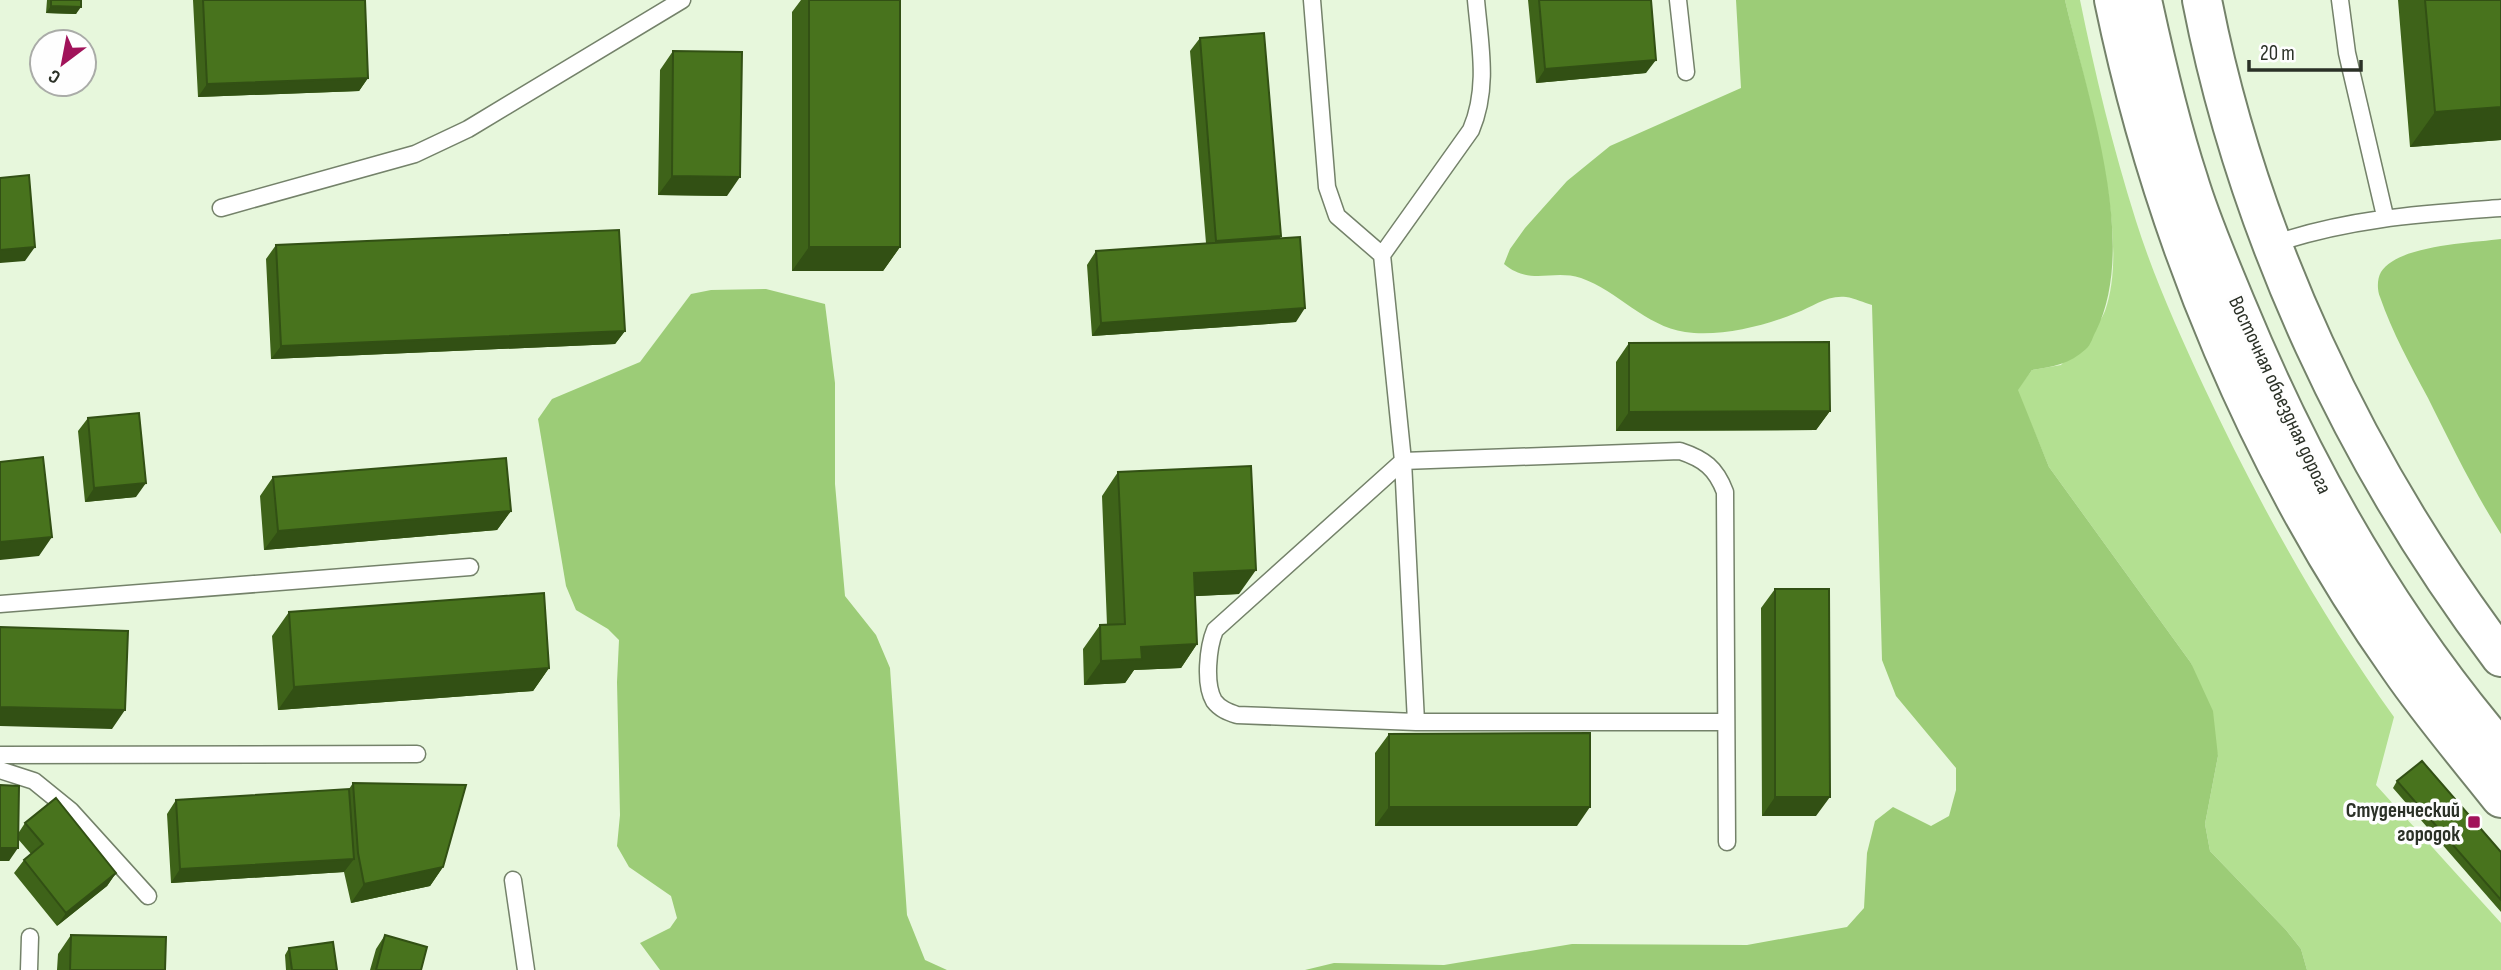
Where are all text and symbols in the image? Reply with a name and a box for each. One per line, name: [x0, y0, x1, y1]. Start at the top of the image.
north arrow: [28, 28, 98, 98]
scale bar: [2249, 28, 2361, 72]
text: 20 m: [2260, 41, 2295, 66]
text: С: [44, 64, 65, 88]
street label: Восточная объездная дорога: [2223, 292, 2337, 498]
place label: Студенческий городок: [2346, 798, 2460, 847]
marker: Студенческий городок: [2466, 814, 2482, 830]

